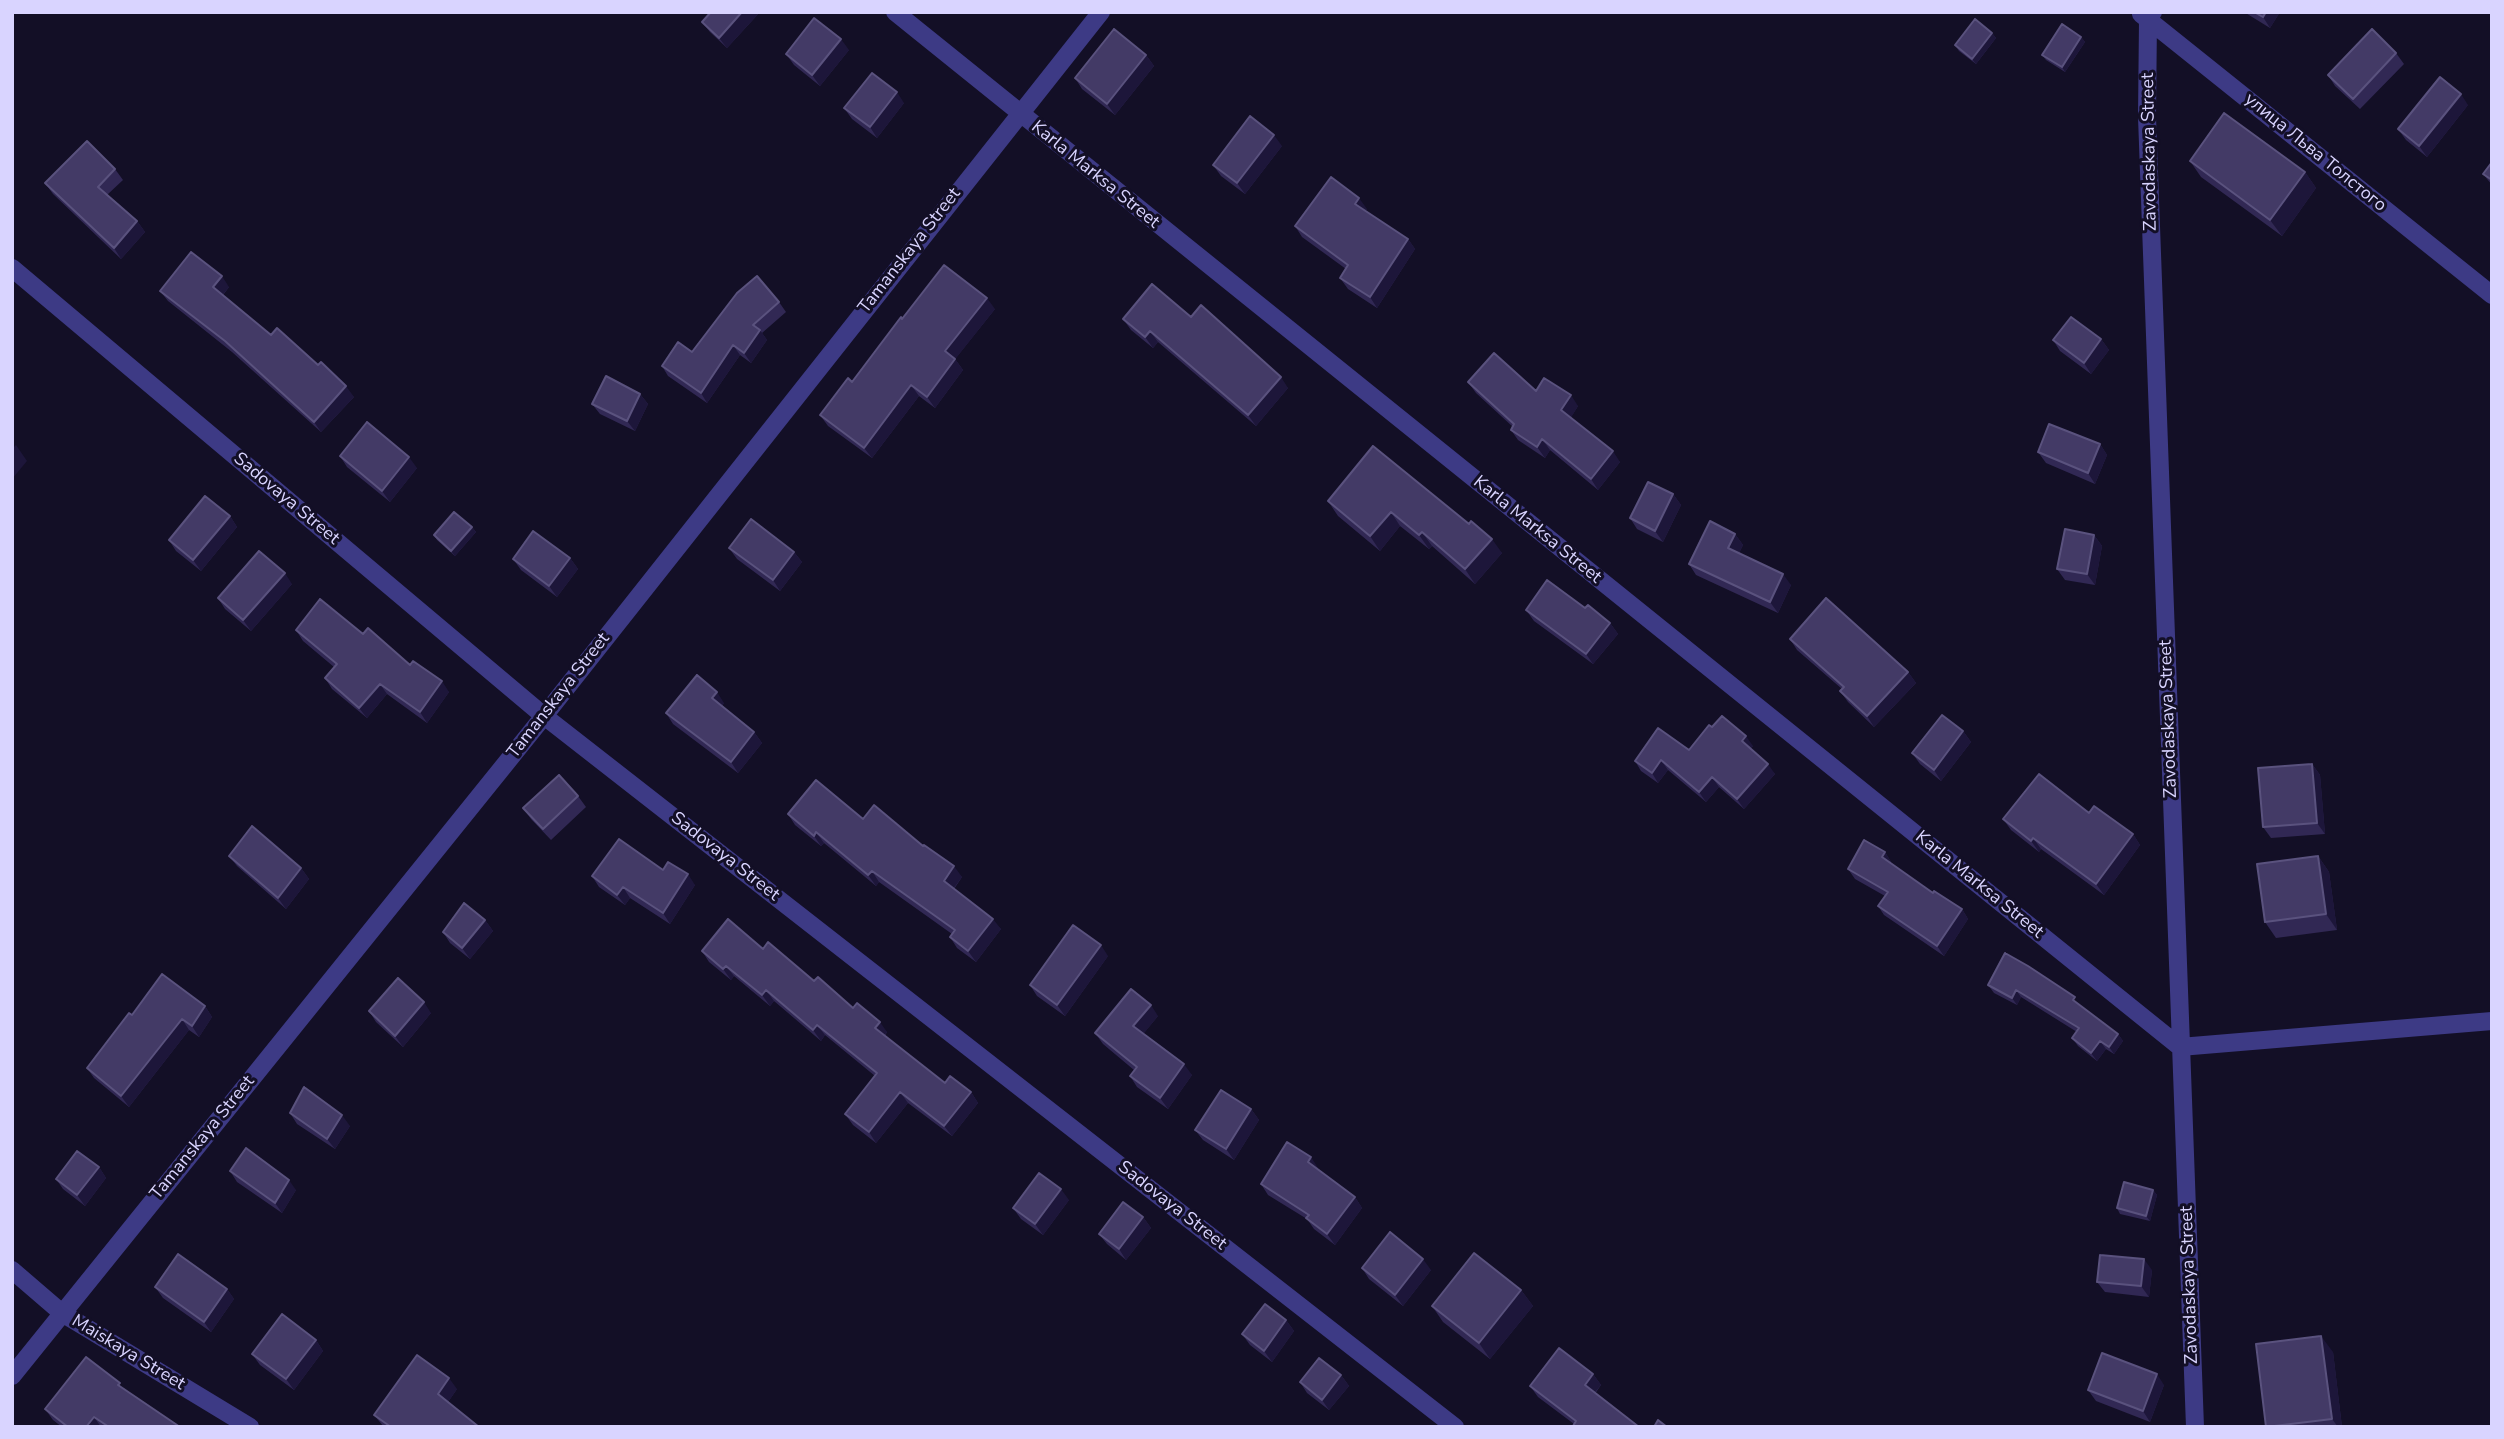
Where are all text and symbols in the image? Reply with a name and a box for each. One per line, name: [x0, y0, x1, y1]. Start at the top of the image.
street label: Zavodaskaya Street: [2138, 73, 2162, 231]
street label: улица Льва Толстого: [2240, 89, 2390, 217]
street label: Karla Marksa Street: [1026, 117, 1164, 233]
street label: Tamanskaya Street: [854, 184, 966, 318]
street label: Sadovaya Street: [229, 448, 343, 550]
street label: Karla Marksa Street: [1468, 472, 1606, 588]
street label: Tamanskaya Street: [503, 629, 615, 763]
street label: Zavodaskaya Street: [2155, 639, 2183, 799]
street label: Sadovaya Street: [666, 808, 784, 906]
street label: Karla Marksa Street: [1910, 827, 2048, 943]
street label: Tamanskaya Street: [146, 1072, 260, 1204]
street label: Sadovaya Street: [1113, 1157, 1231, 1255]
street label: Zavodaskaya Street: [2176, 1205, 2204, 1365]
street label: Maiskaya Street: [67, 1311, 189, 1395]

